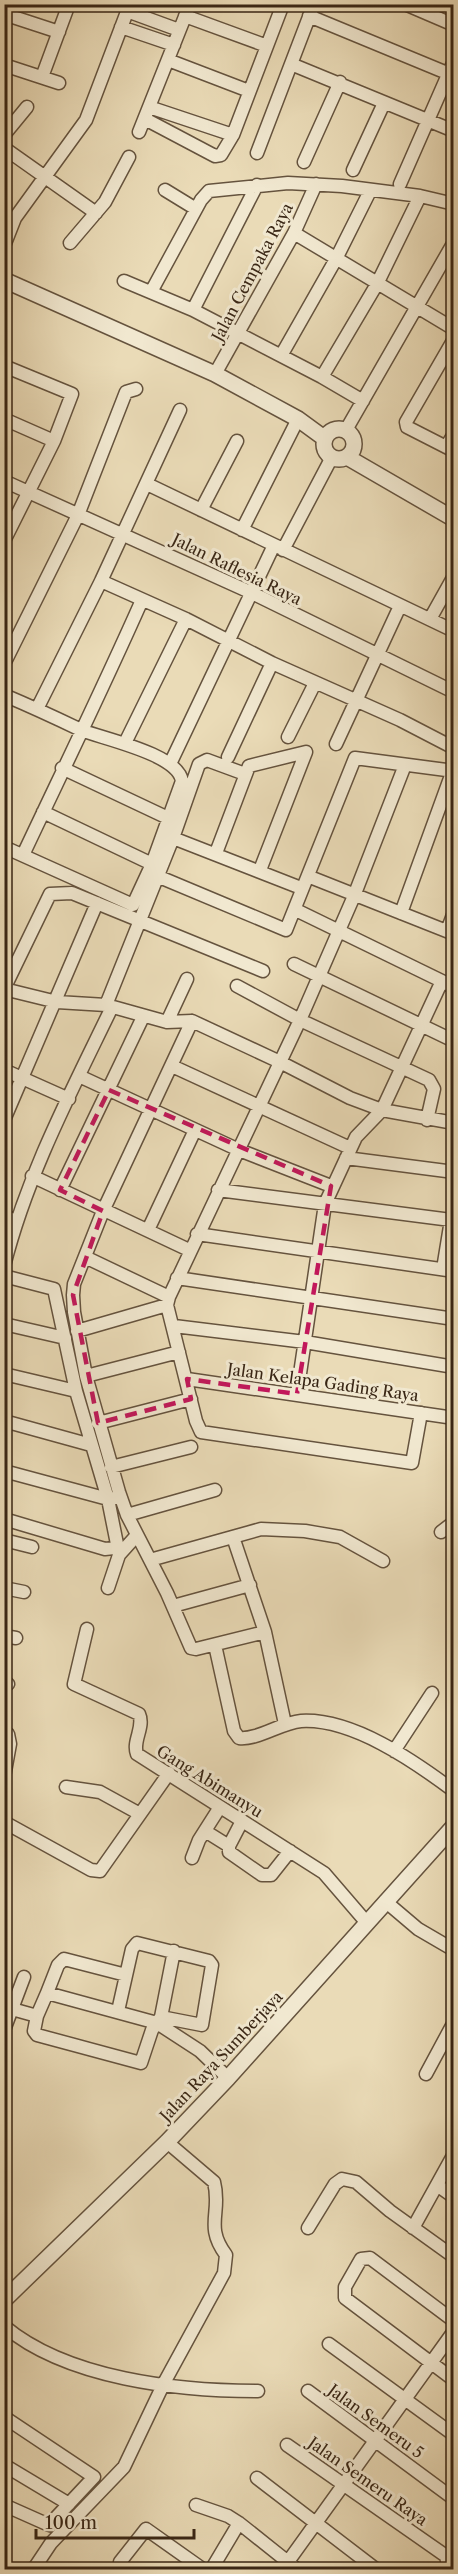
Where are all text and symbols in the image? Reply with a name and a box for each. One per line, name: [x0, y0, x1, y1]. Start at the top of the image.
street label: Jalan Cempaka Raya: [206, 199, 297, 347]
street label: Jalan Raflesia Raya: [166, 528, 305, 609]
street label: Jalan Kelapa Gading Raya: [223, 1358, 421, 1405]
street label: Gang Abimanyu: [153, 1740, 267, 1822]
street label: Jalan Raya Sumberjaya: [153, 1986, 287, 2128]
street label: Jalan Semeru 5: [322, 2378, 428, 2462]
street label: Jalan Semeru Raya: [302, 2431, 432, 2530]
scale bar: [36, 2502, 194, 2540]
text: 100 m: [45, 2512, 97, 2534]

